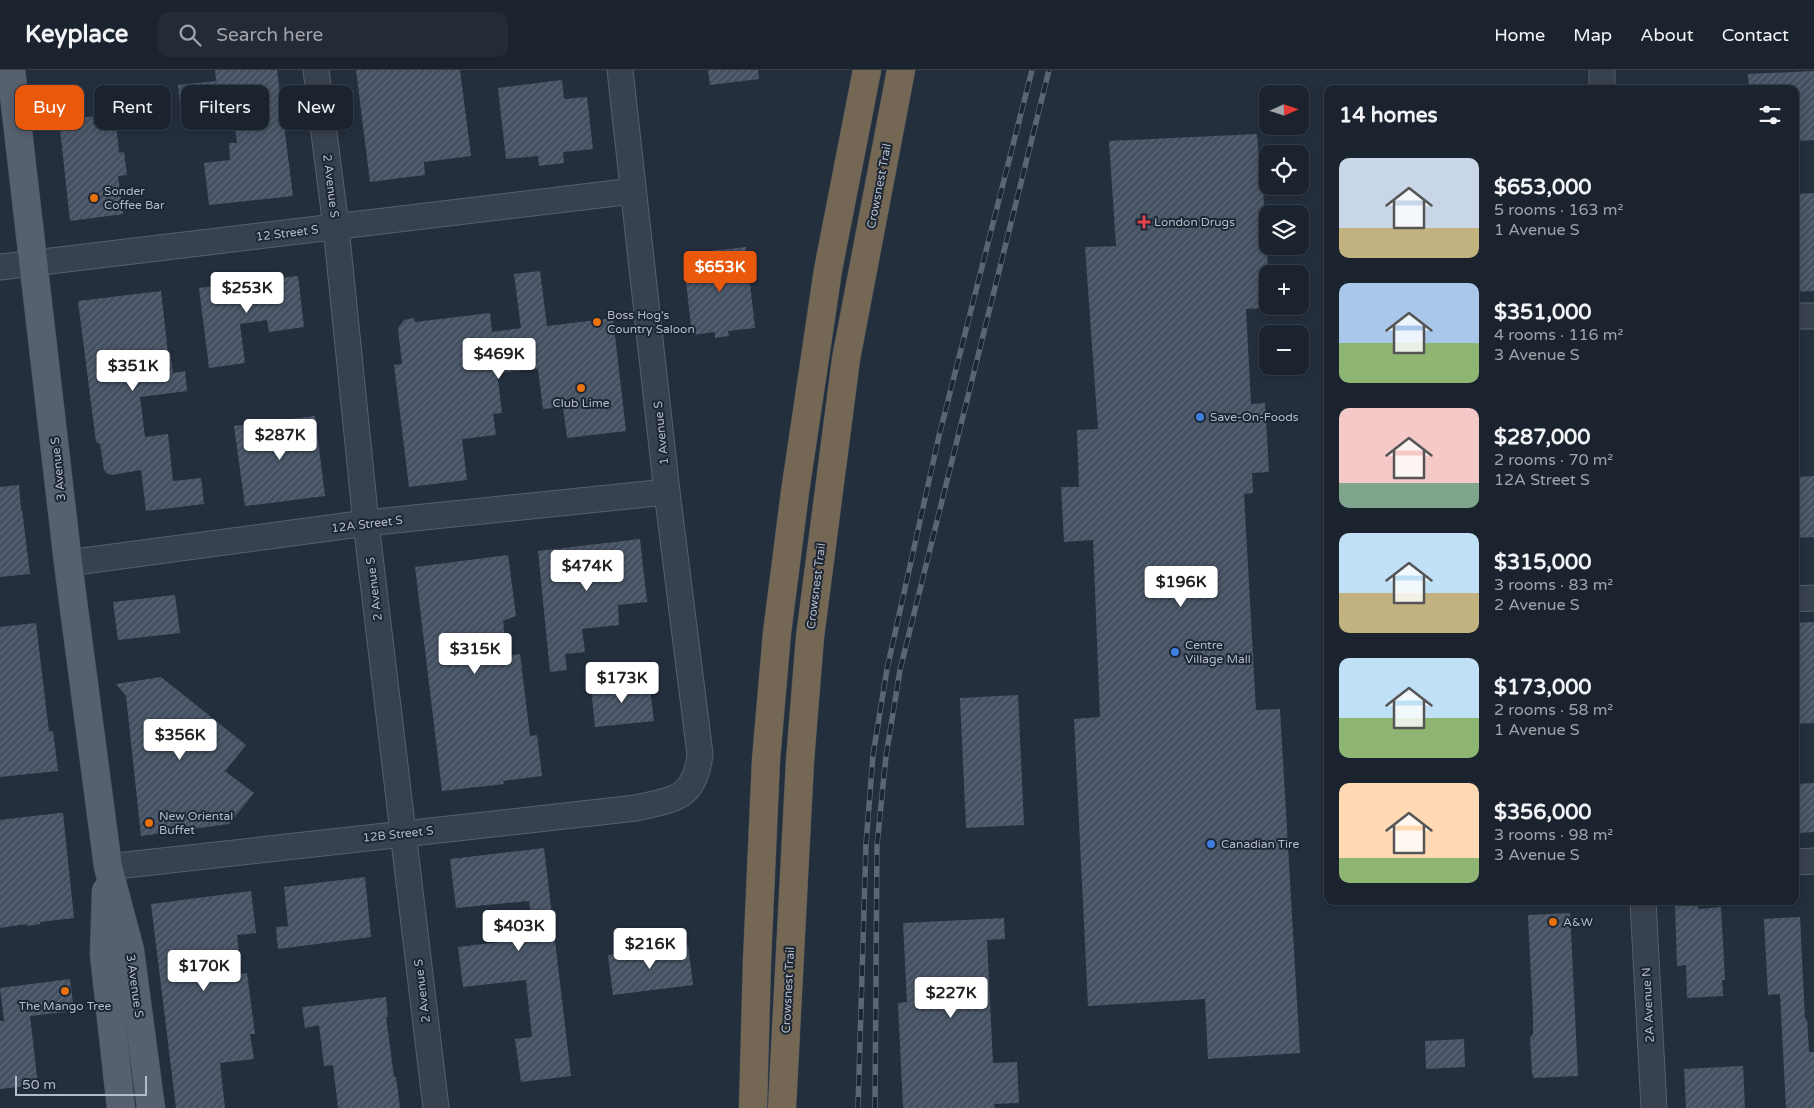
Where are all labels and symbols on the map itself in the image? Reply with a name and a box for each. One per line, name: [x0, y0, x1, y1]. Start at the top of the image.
north arrow: [1259, 85, 1309, 135]
street label: Crowsnest Trail: [864, 142, 894, 230]
street label: 2 Avenue S: [320, 153, 342, 219]
place label: Sonder Coffee Bar: [104, 184, 165, 212]
marker: Sonder Coffee Bar: [88, 192, 100, 204]
place label: London Drugs: [1154, 215, 1235, 229]
marker: London Drugs: [1138, 216, 1150, 228]
street label: 12 Street S: [255, 222, 319, 244]
pin: $653K: [685, 250, 755, 293]
pin: $253K: [212, 272, 282, 314]
place label: Boss Hog's Country Saloon: [607, 308, 695, 336]
marker: Boss Hog's Country Saloon: [591, 316, 603, 328]
pin: $469K: [464, 338, 534, 380]
pin: $351K: [98, 350, 168, 392]
marker: Club Lime: [575, 382, 587, 394]
place label: Club Lime: [552, 396, 610, 410]
street label: 1 Avenue S: [651, 400, 671, 466]
place label: Save-On-Foods: [1210, 410, 1299, 424]
marker: Save-On-Foods: [1194, 411, 1206, 423]
pin: $287K: [245, 418, 315, 461]
street label: 3 Avenue S: [48, 436, 68, 502]
street label: 12A Street S: [330, 513, 404, 535]
street label: Crowsnest Trail: [804, 542, 828, 630]
pin: $474K: [552, 550, 622, 592]
street label: 2 Avenue S: [363, 556, 385, 622]
pin: $196K: [1146, 566, 1216, 608]
pin: $315K: [440, 632, 510, 675]
place label: Centre Village Mall: [1185, 638, 1251, 666]
marker: Centre Village Mall: [1169, 646, 1181, 658]
pin: $173K: [587, 662, 657, 704]
pin: $356K: [145, 718, 215, 761]
place label: New Oriental Buffet: [159, 809, 233, 837]
marker: New Oriental Buffet: [143, 817, 155, 829]
street label: 12B Street S: [362, 823, 434, 845]
place label: Canadian Tire: [1221, 837, 1299, 851]
marker: Canadian Tire: [1205, 838, 1217, 850]
pin: $403K: [484, 910, 554, 952]
place label: A&W: [1563, 915, 1593, 929]
marker: A&W: [1547, 916, 1559, 928]
pin: $216K: [615, 928, 685, 970]
street label: Crowsnest Trail: [779, 946, 797, 1034]
pin: $170K: [169, 950, 239, 992]
street label: 3 Avenue S: [124, 953, 146, 1019]
street label: 2 Avenue S: [411, 958, 433, 1024]
street label: 2A Avenue N: [1639, 967, 1657, 1043]
pin: $227K: [916, 976, 986, 1019]
marker: The Mango Tree: [59, 985, 71, 997]
place label: The Mango Tree: [19, 999, 112, 1013]
scale bar: [15, 1073, 148, 1096]

